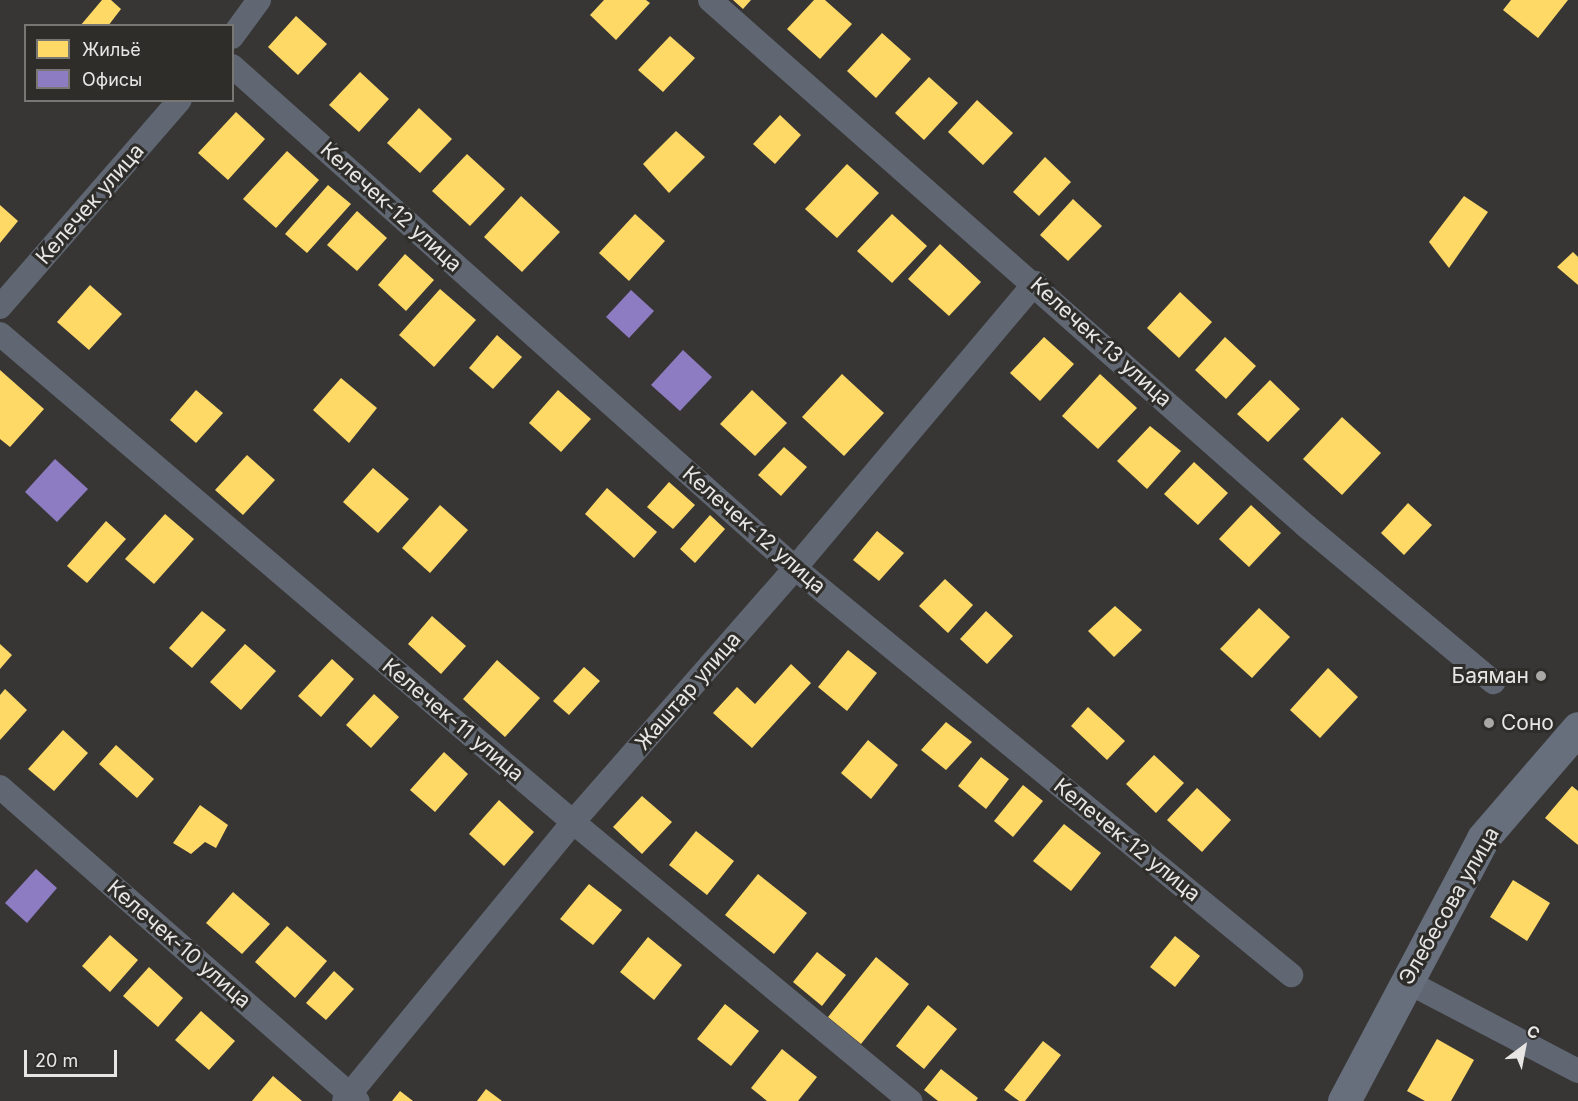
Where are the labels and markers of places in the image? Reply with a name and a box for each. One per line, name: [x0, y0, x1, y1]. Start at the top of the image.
place label: Баяман: [1452, 663, 1529, 689]
marker: Баяман: [1534, 669, 1548, 683]
place label: Соно: [1501, 710, 1554, 736]
marker: Соно: [1482, 716, 1496, 730]

